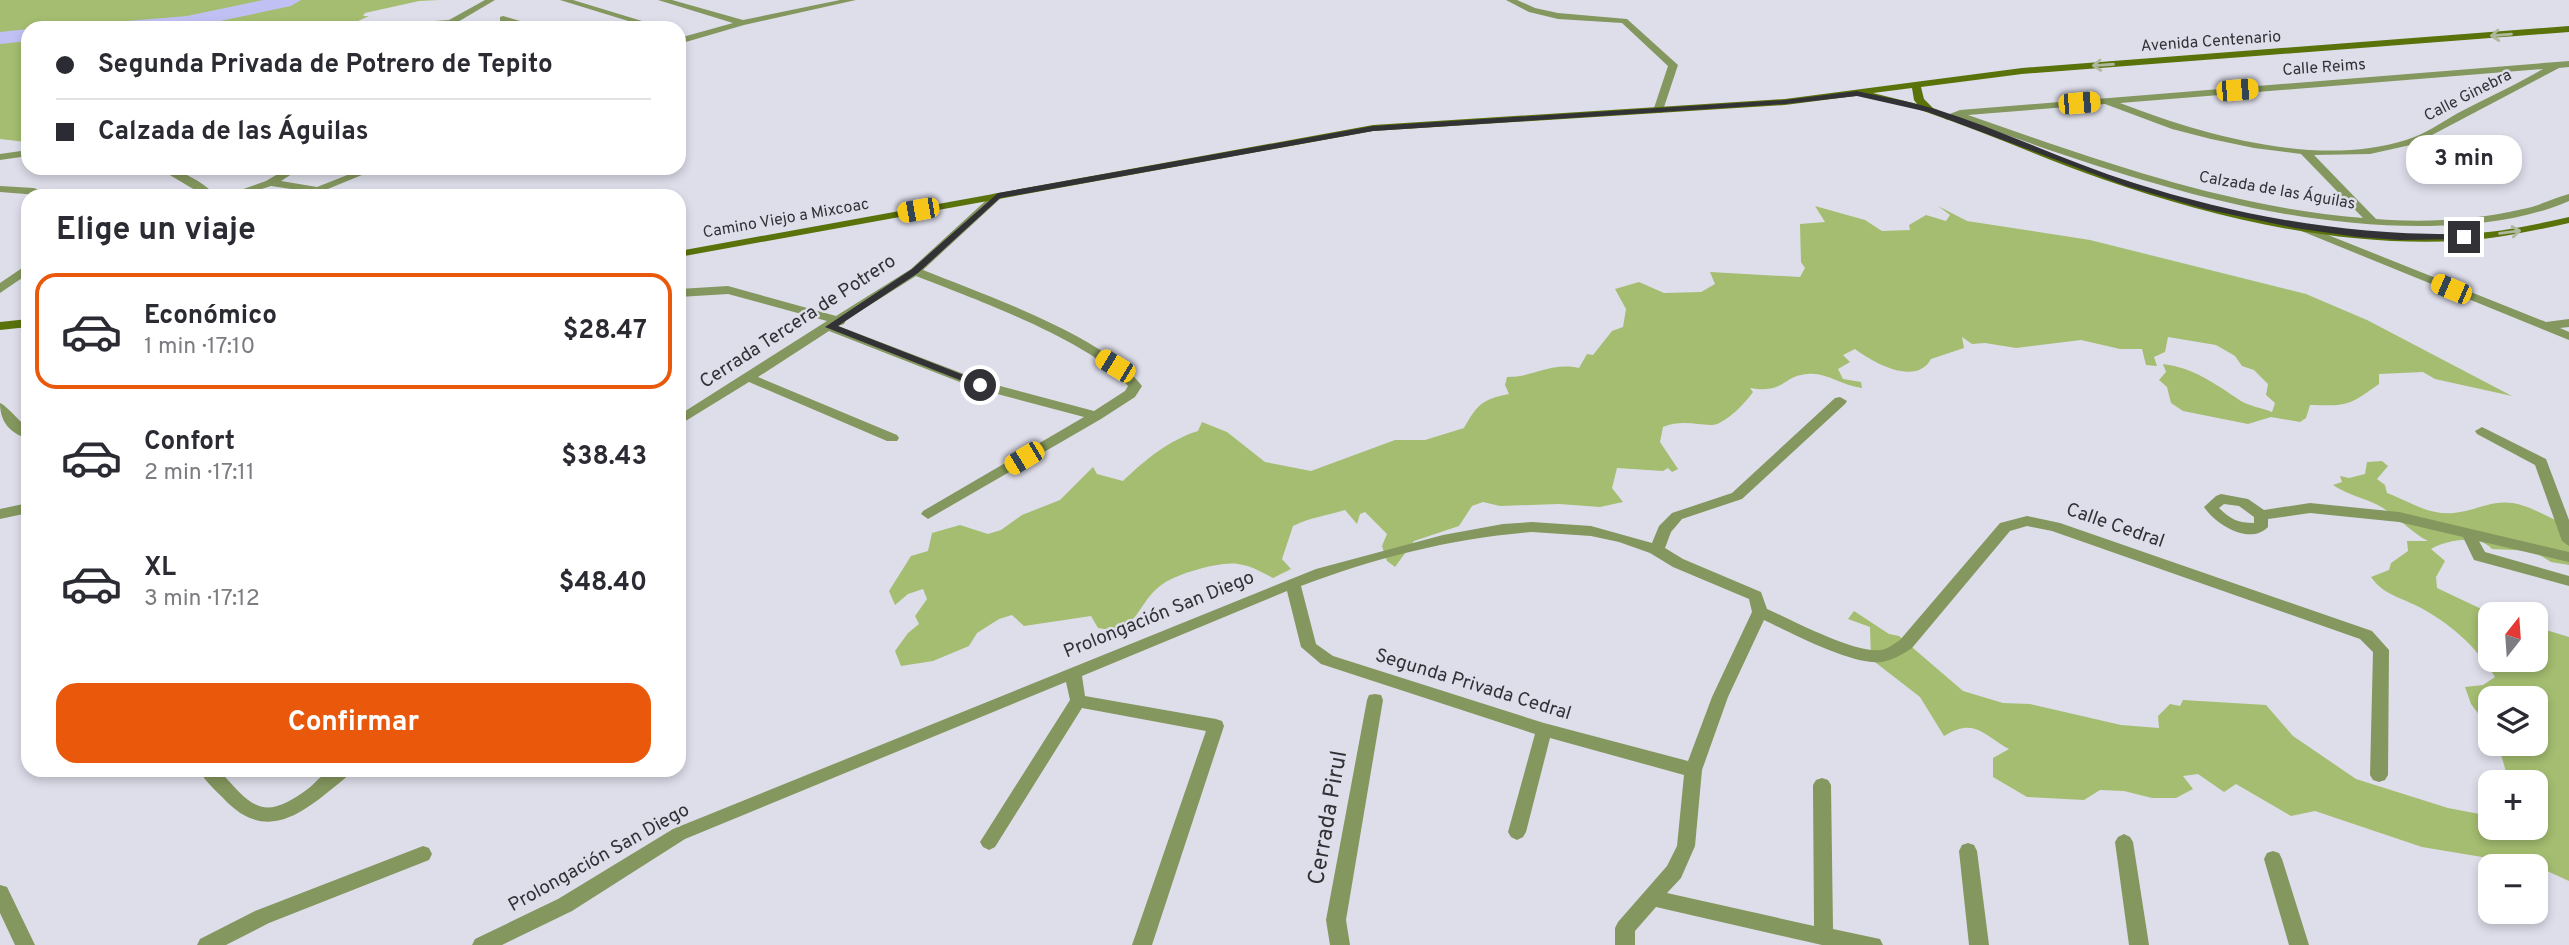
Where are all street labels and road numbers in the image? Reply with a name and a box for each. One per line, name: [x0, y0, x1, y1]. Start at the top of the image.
street label: Avenida Centenario: [2140, 27, 2282, 57]
street label: Calle Reims: [2282, 55, 2366, 81]
street label: Calle Ginebra: [2421, 65, 2515, 127]
street label: Calzada de las Águilas: [2197, 165, 2357, 215]
street label: Camino Viejo a Mixcoac: [701, 195, 871, 243]
street label: Cerrada Tercera de Potrero: [695, 250, 901, 394]
street label: Calle Cedral: [2063, 498, 2167, 554]
street label: Prolongación San Diego: [1060, 566, 1258, 664]
street label: Segunda Privada Cedral: [1372, 644, 1574, 726]
street label: Cerrada Pirul: [1303, 749, 1355, 887]
street label: Prolongación San Diego: [504, 798, 694, 918]

